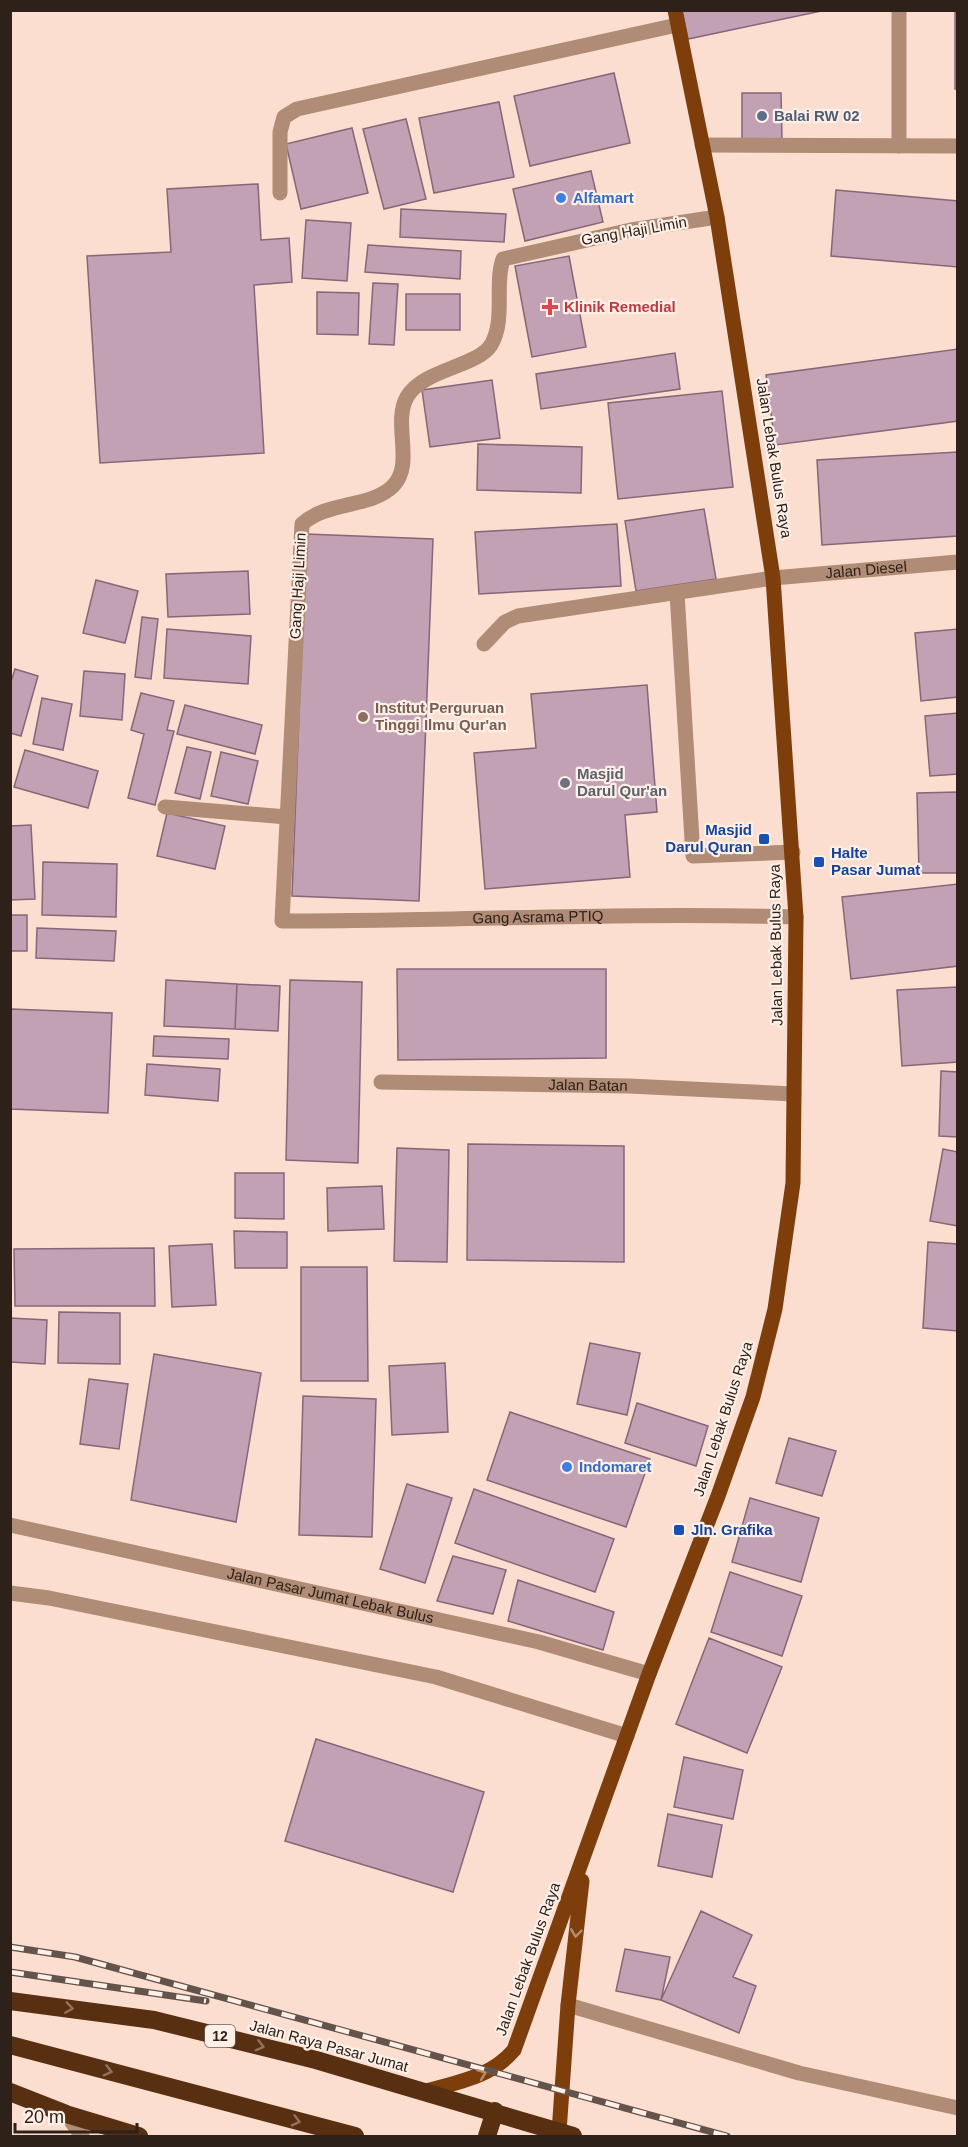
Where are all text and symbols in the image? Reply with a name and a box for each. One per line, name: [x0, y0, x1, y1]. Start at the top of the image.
place label: Balai RW 02: [774, 107, 860, 124]
marker: Balai RW 02: [755, 109, 769, 123]
place label: Alfamart: [573, 189, 634, 206]
marker: Alfamart: [554, 191, 568, 205]
street label: Gang Haji Limin: [580, 213, 688, 248]
marker: Klinik Remedial: [541, 298, 559, 316]
place label: Klinik Remedial: [564, 298, 676, 315]
street label: Jalan Lebak Bulus Raya: [753, 377, 796, 540]
street label: Gang Haji Limin: [286, 532, 309, 640]
street label: Jalan Diesel: [825, 557, 908, 581]
place label: Institut Perguruan Tinggi Ilmu Qur'an: [375, 699, 507, 733]
marker: Institut Perguruan Tinggi Ilmu Qur'an: [356, 710, 370, 724]
place label: Masjid Darul Qur'an: [577, 765, 667, 799]
marker: Masjid Darul Qur'an: [558, 776, 572, 790]
place label: Masjid Darul Quran: [665, 821, 752, 855]
marker: Masjid Darul Quran: [757, 832, 771, 846]
place label: Halte Pasar Jumat: [831, 844, 920, 878]
marker: Halte Pasar Jumat: [812, 855, 826, 869]
street label: Jalan Lebak Bulus Raya: [766, 863, 785, 1026]
street label: Gang Asrama PTIQ: [472, 907, 604, 926]
street label: Jalan Batan: [548, 1076, 628, 1094]
street label: Jalan Lebak Bulus Raya: [689, 1339, 756, 1498]
place label: Indomaret: [579, 1458, 652, 1475]
marker: Indomaret: [560, 1460, 574, 1474]
place label: Jln. Grafika: [691, 1521, 773, 1538]
marker: Jln. Grafika: [672, 1523, 686, 1537]
street label: Jalan Pasar Jumat Lebak Bulus: [225, 1564, 435, 1626]
street label: Jalan Lebak Bulus Raya: [492, 1879, 563, 2038]
one-way arrow: [570, 1929, 583, 1938]
one-way arrow: [64, 2001, 73, 2014]
street label: Jalan Raya Pasar Jumat: [248, 2016, 411, 2075]
road number: 12: [205, 2025, 235, 2047]
one-way arrow: [254, 2038, 264, 2051]
one-way arrow: [102, 2064, 112, 2076]
one-way arrow: [476, 2068, 487, 2081]
scale bar: [15, 2096, 136, 2134]
text: 20 m: [24, 2107, 64, 2127]
one-way arrow: [290, 2114, 301, 2126]

